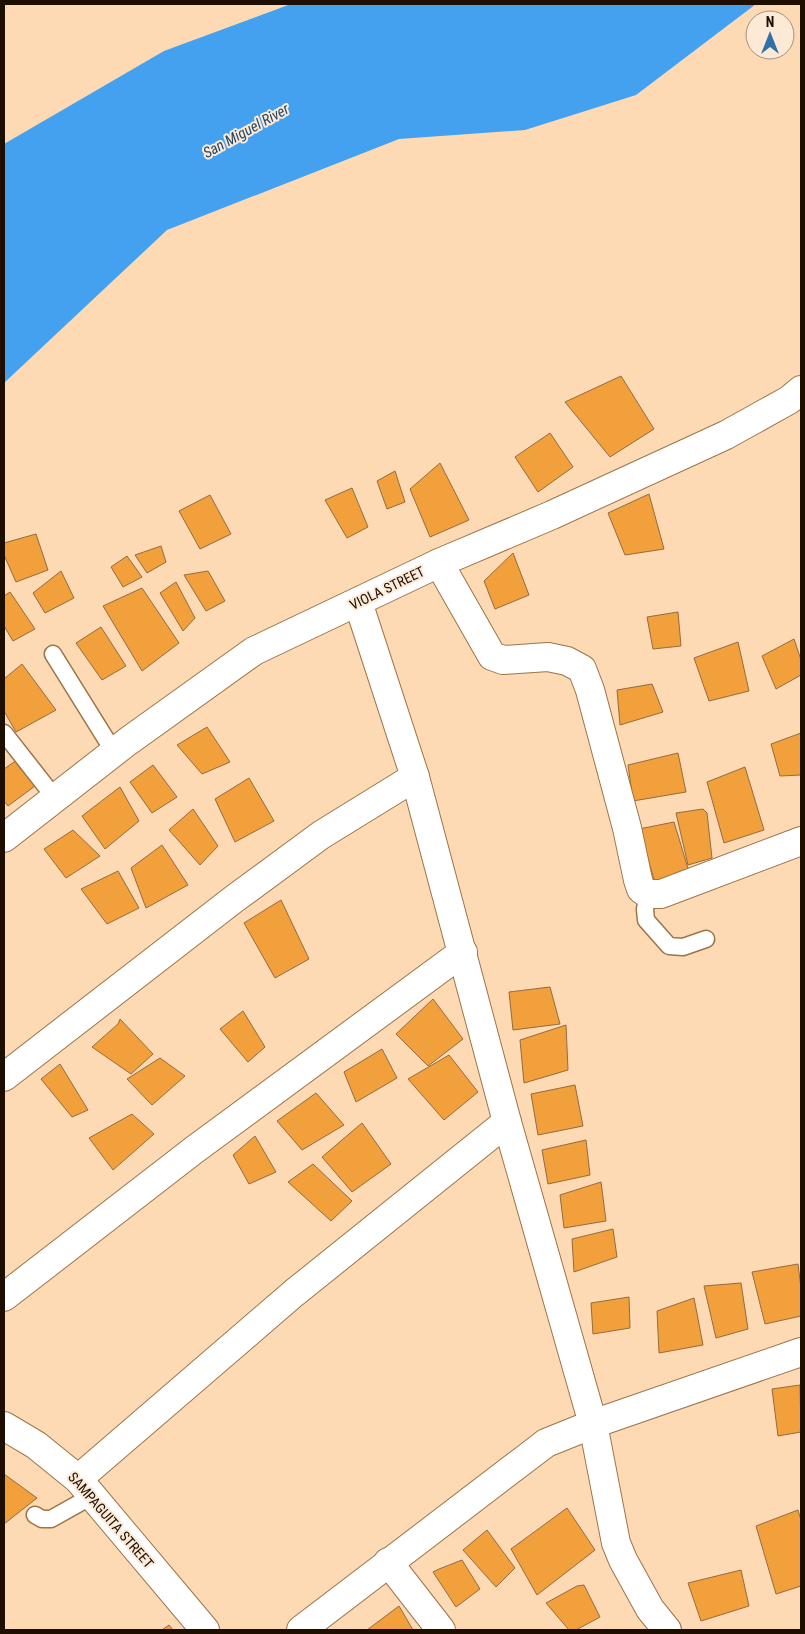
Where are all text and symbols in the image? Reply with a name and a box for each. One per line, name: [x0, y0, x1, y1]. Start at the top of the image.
north arrow: [745, 10, 795, 60]
text: N: [766, 14, 774, 30]
water label: San Miguel River: [200, 100, 293, 162]
street label: VIOLA STREET: [347, 563, 427, 613]
street label: SAMPAGUITA STREET: [65, 1469, 157, 1571]

